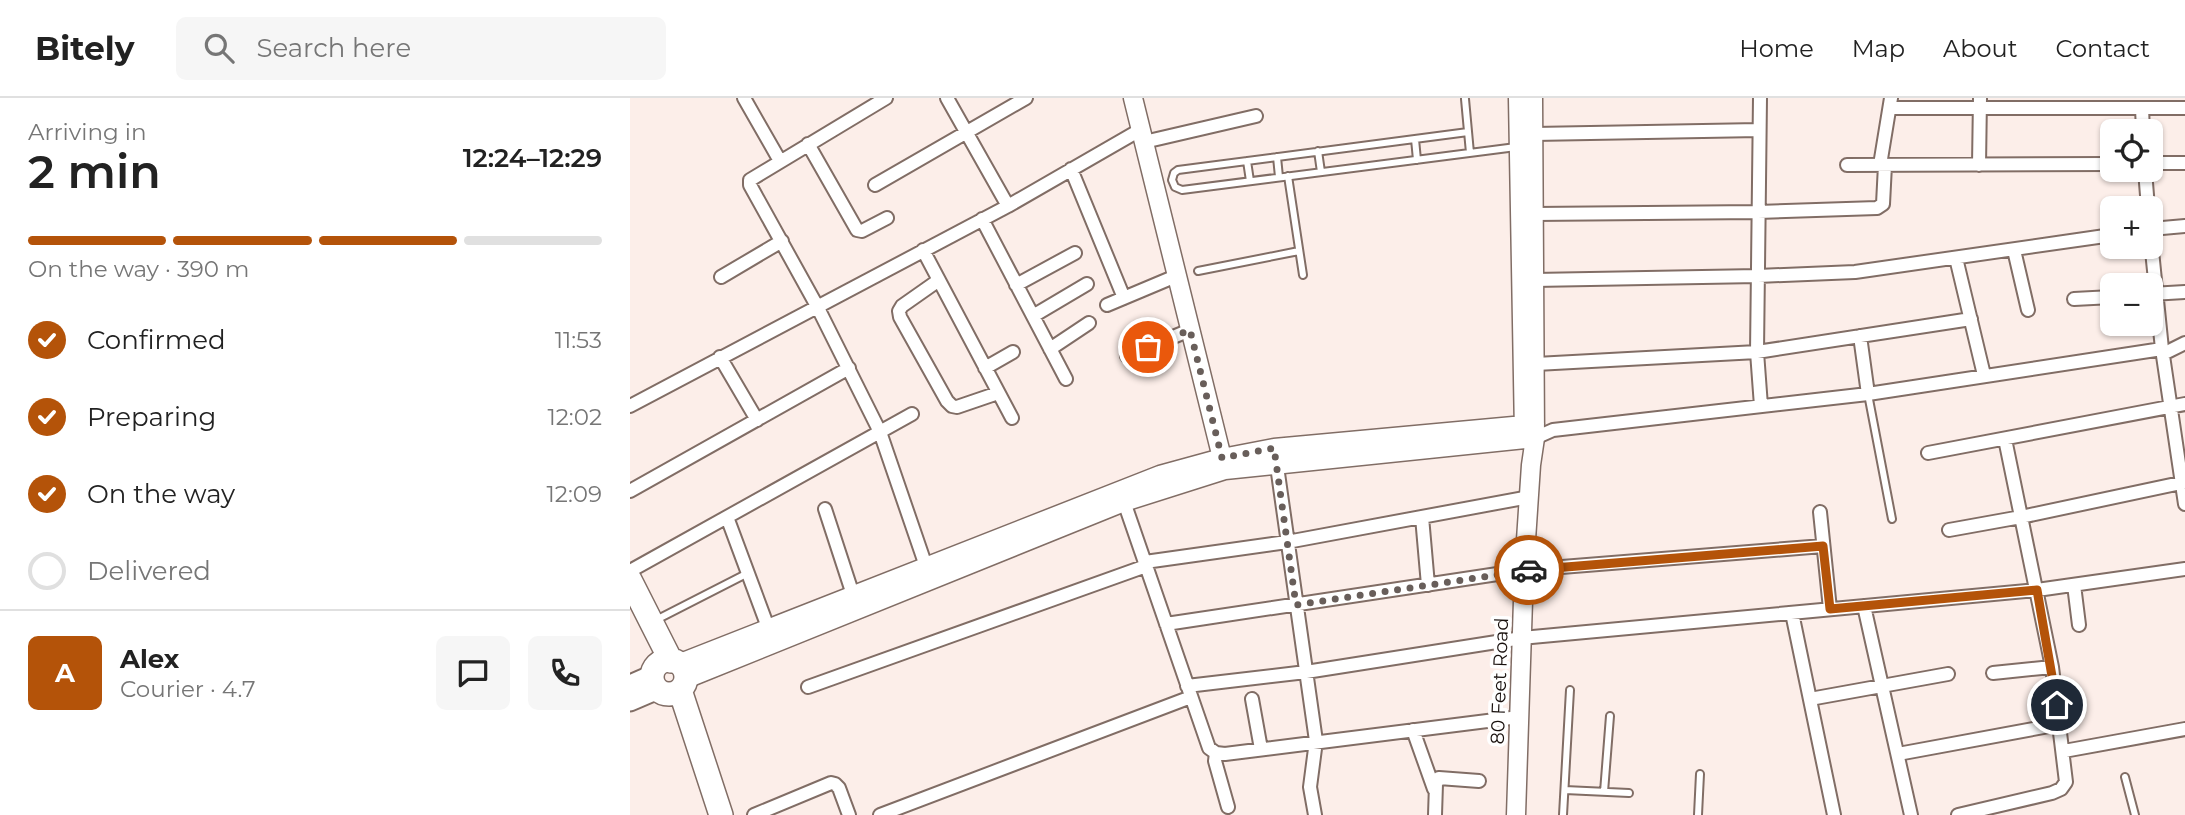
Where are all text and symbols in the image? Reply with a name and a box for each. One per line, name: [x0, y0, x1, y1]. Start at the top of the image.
search box: [176, 17, 666, 80]
text: Bitely: [35, 28, 134, 68]
icon: search: [200, 29, 238, 67]
text: Search here: [256, 32, 411, 64]
text: Home: [1739, 34, 1814, 63]
text: Map: [1852, 34, 1905, 63]
text: About: [1943, 34, 2017, 63]
text: Contact: [2055, 34, 2150, 63]
text: Arriving in: [28, 118, 147, 146]
map controls: [2100, 119, 2163, 336]
button: locate: [2100, 119, 2163, 182]
text: 12:24–12:29: [463, 142, 602, 174]
text: 2 min: [28, 143, 161, 200]
button: +: [2100, 196, 2163, 259]
text: On the way · 390 m: [28, 255, 250, 283]
button: −: [2100, 273, 2163, 336]
pin: [1118, 317, 1178, 377]
icon: check: [28, 321, 66, 359]
text: Confirmed: [87, 324, 226, 356]
text: 11:53: [555, 326, 602, 354]
icon: bag: [1129, 328, 1167, 366]
icon: check: [28, 398, 66, 436]
text: Preparing: [87, 401, 216, 433]
text: 12:02: [547, 403, 602, 431]
icon: check: [28, 475, 66, 513]
text: On the way: [87, 478, 235, 510]
text: 12:09: [547, 480, 602, 508]
courier: [1494, 535, 1564, 605]
icon: car: [1510, 551, 1548, 589]
text: Delivered: [87, 555, 211, 587]
street label: 80 Feet Road: [1486, 617, 1513, 745]
button: chat: [436, 636, 510, 710]
button: phone: [528, 636, 602, 710]
text: Alex: [120, 643, 179, 675]
text: A: [55, 657, 75, 689]
text: Courier · 4.7: [120, 675, 256, 703]
pin: [2027, 675, 2087, 735]
icon: home: [2038, 686, 2076, 724]

